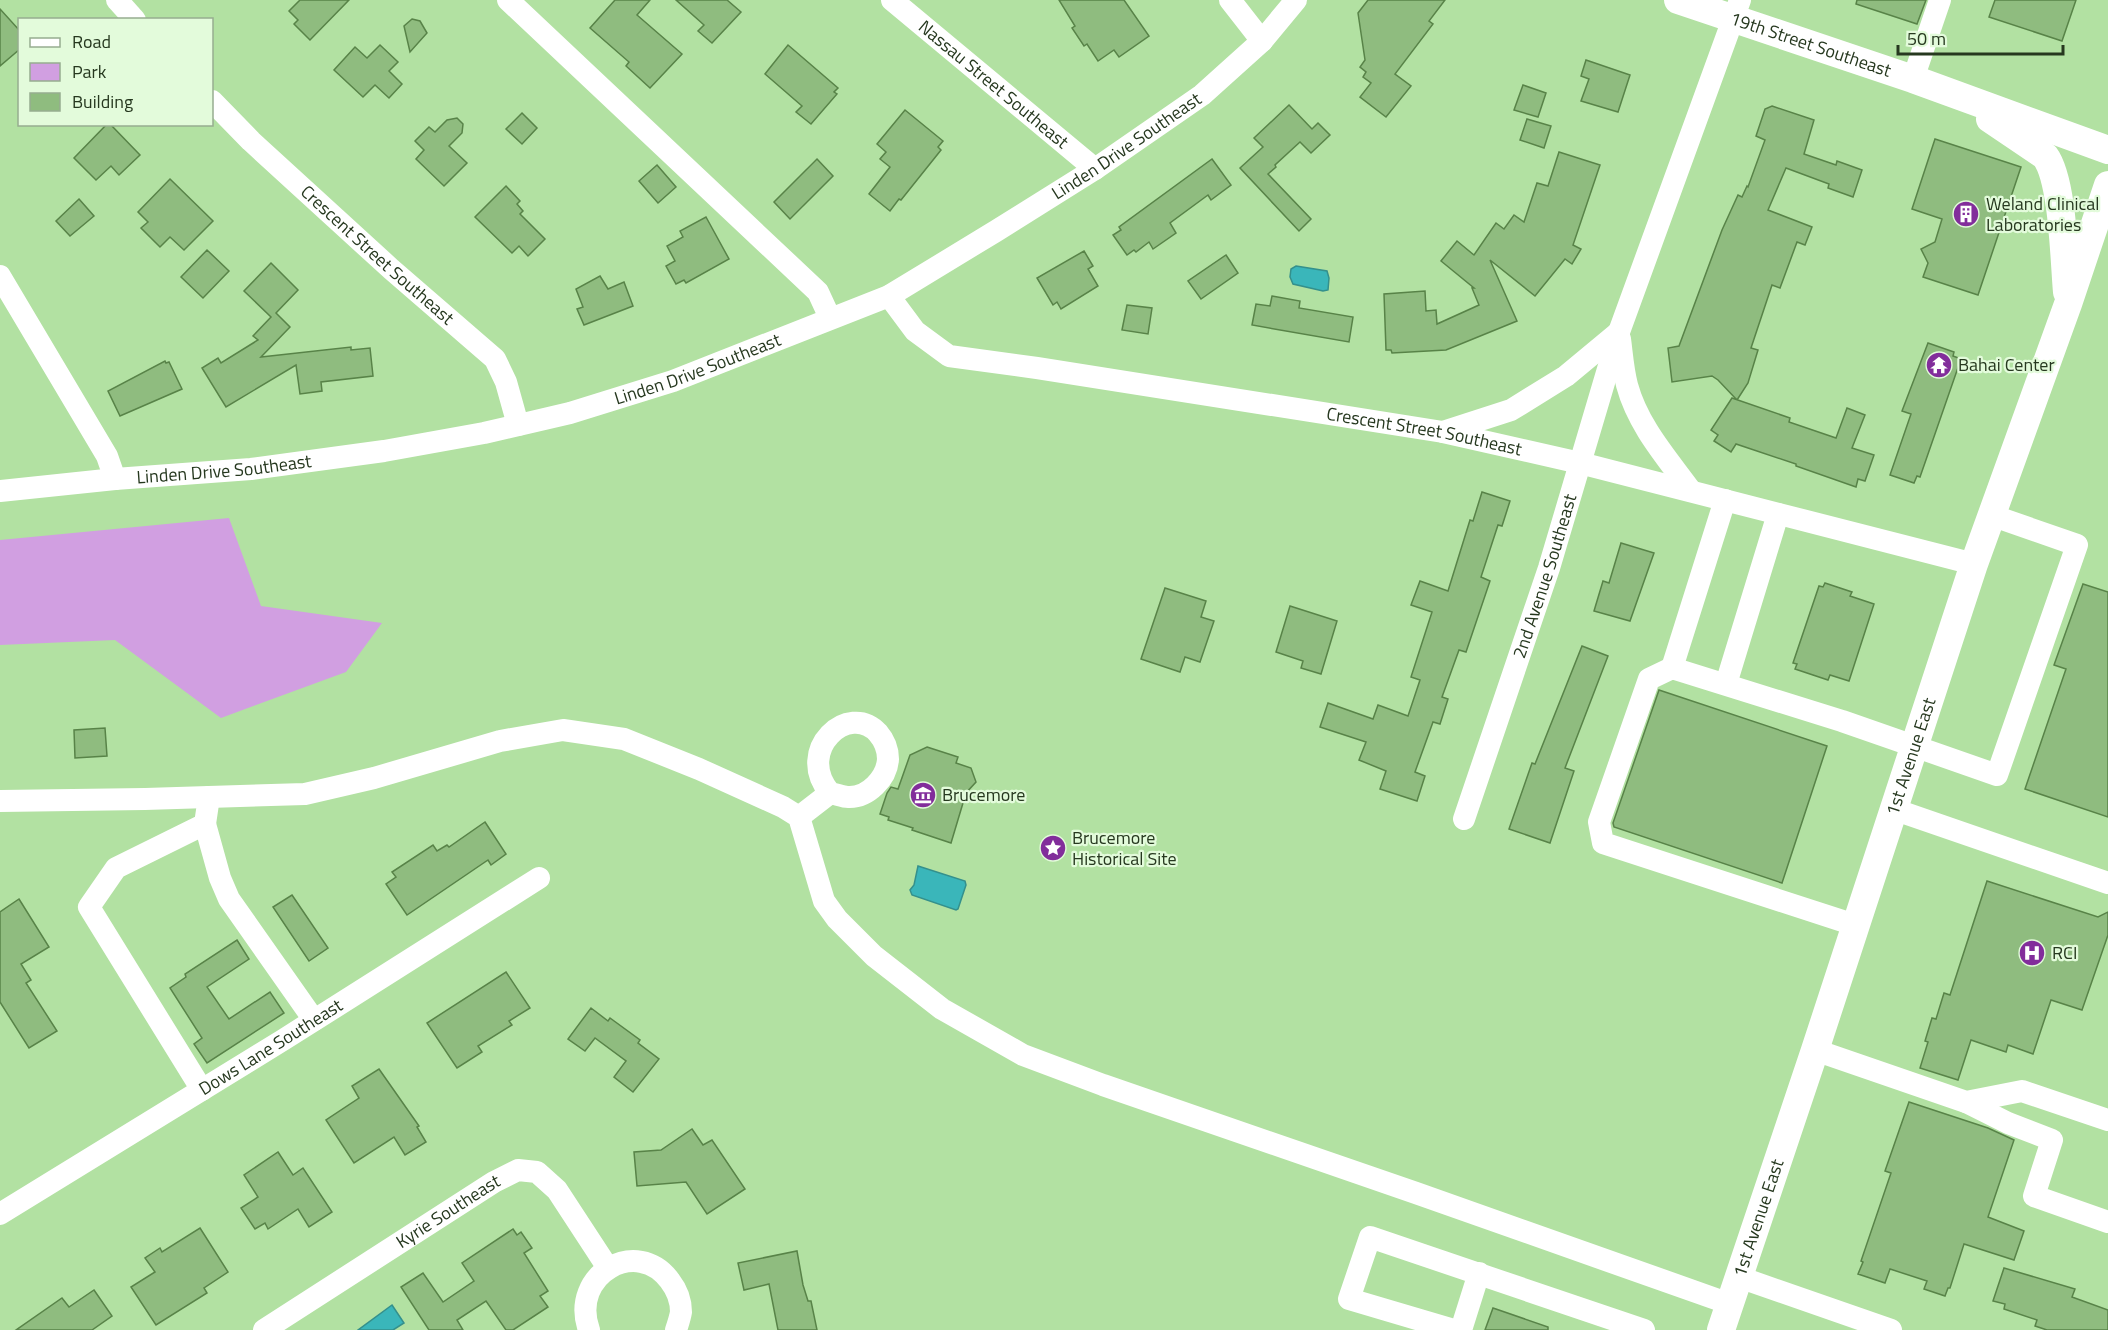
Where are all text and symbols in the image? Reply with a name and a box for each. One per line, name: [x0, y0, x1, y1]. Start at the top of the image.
street label: 19th Street Southeast: [1727, 5, 1896, 84]
street label: Nassau Street Southeast: [913, 13, 1075, 155]
legend: [18, 18, 213, 126]
scale bar: [1898, 18, 2063, 56]
text: 50 m: [1907, 25, 1946, 52]
text: Road: [72, 28, 111, 55]
text: Park: [72, 58, 107, 85]
street label: Linden Drive Southeast: [1046, 85, 1207, 206]
text: Building: [72, 88, 133, 115]
street label: Crescent Street Southeast: [295, 179, 461, 331]
place label: Weland Clinical Laboratories: [1986, 190, 2100, 238]
building icon: Weland Clinical Laboratories: [1951, 199, 1981, 229]
street label: Linden Drive Southeast: [611, 326, 785, 411]
temple icon: Bahai Center: [1924, 350, 1954, 380]
place label: Bahai Center: [1958, 351, 2055, 378]
street label: Crescent Street Southeast: [1325, 400, 1525, 463]
street label: Linden Drive Southeast: [136, 447, 314, 490]
street label: 2nd Avenue Southeast: [1505, 490, 1583, 662]
street label: 1st Avenue East: [1879, 693, 1943, 819]
museum icon: Brucemore: [908, 780, 938, 810]
place label: Brucemore: [942, 781, 1025, 808]
place label: Brucemore Historical Site: [1072, 824, 1177, 872]
place icon: Brucemore Historical Site: [1038, 833, 1068, 863]
hospital icon: RCI: [2017, 938, 2047, 968]
place label: RCI: [2052, 939, 2077, 966]
street label: Dows Lane Southeast: [193, 991, 348, 1102]
street label: 1st Avenue East: [1726, 1155, 1791, 1280]
street label: Kyrie Southeast: [390, 1167, 505, 1255]

